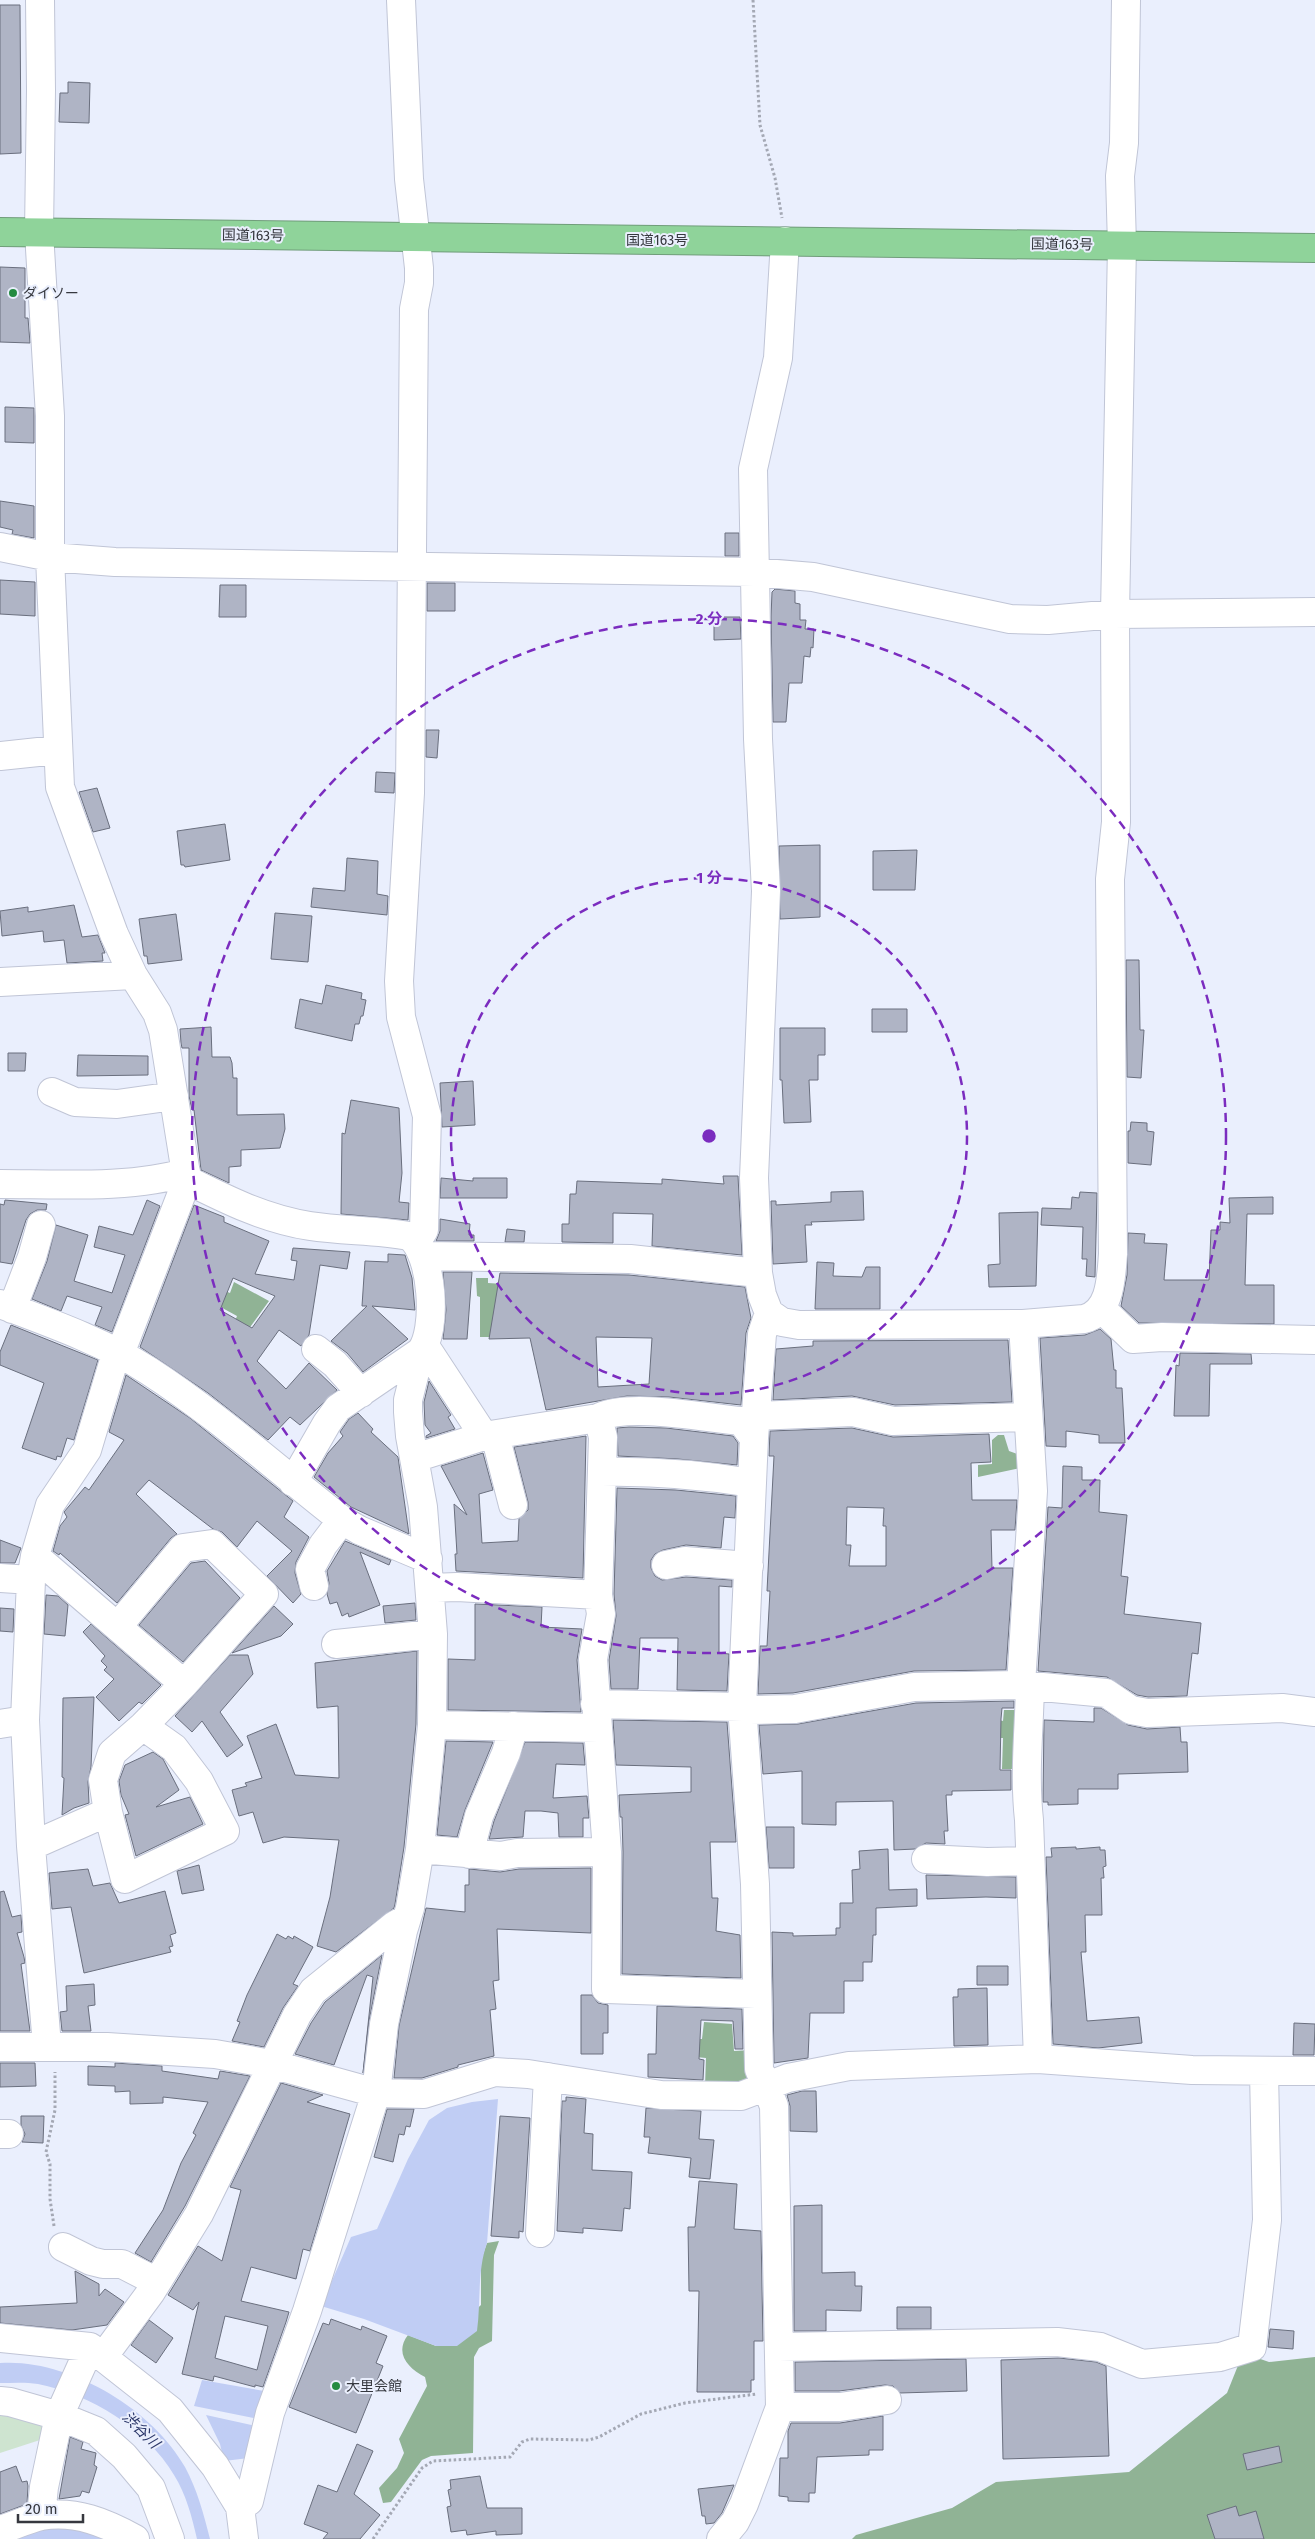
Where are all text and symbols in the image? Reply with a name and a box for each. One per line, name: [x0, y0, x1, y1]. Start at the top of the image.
street label: 国道163号: [222, 226, 284, 245]
street label: 国道163号: [626, 232, 688, 249]
street label: 国道163号: [1031, 235, 1093, 254]
place label: ダイソー: [23, 285, 79, 302]
marker: ダイソー: [7, 287, 19, 299]
text: 2 分: [696, 610, 722, 628]
text: 1 分: [696, 869, 722, 887]
centre of rings: [700, 1127, 718, 1145]
place label: 大里会館: [346, 2378, 402, 2395]
marker: 大里会館: [330, 2380, 342, 2392]
water label: 渋谷川: [119, 2408, 165, 2454]
scale bar: [18, 2492, 82, 2524]
text: 20 m: [25, 2500, 58, 2518]

